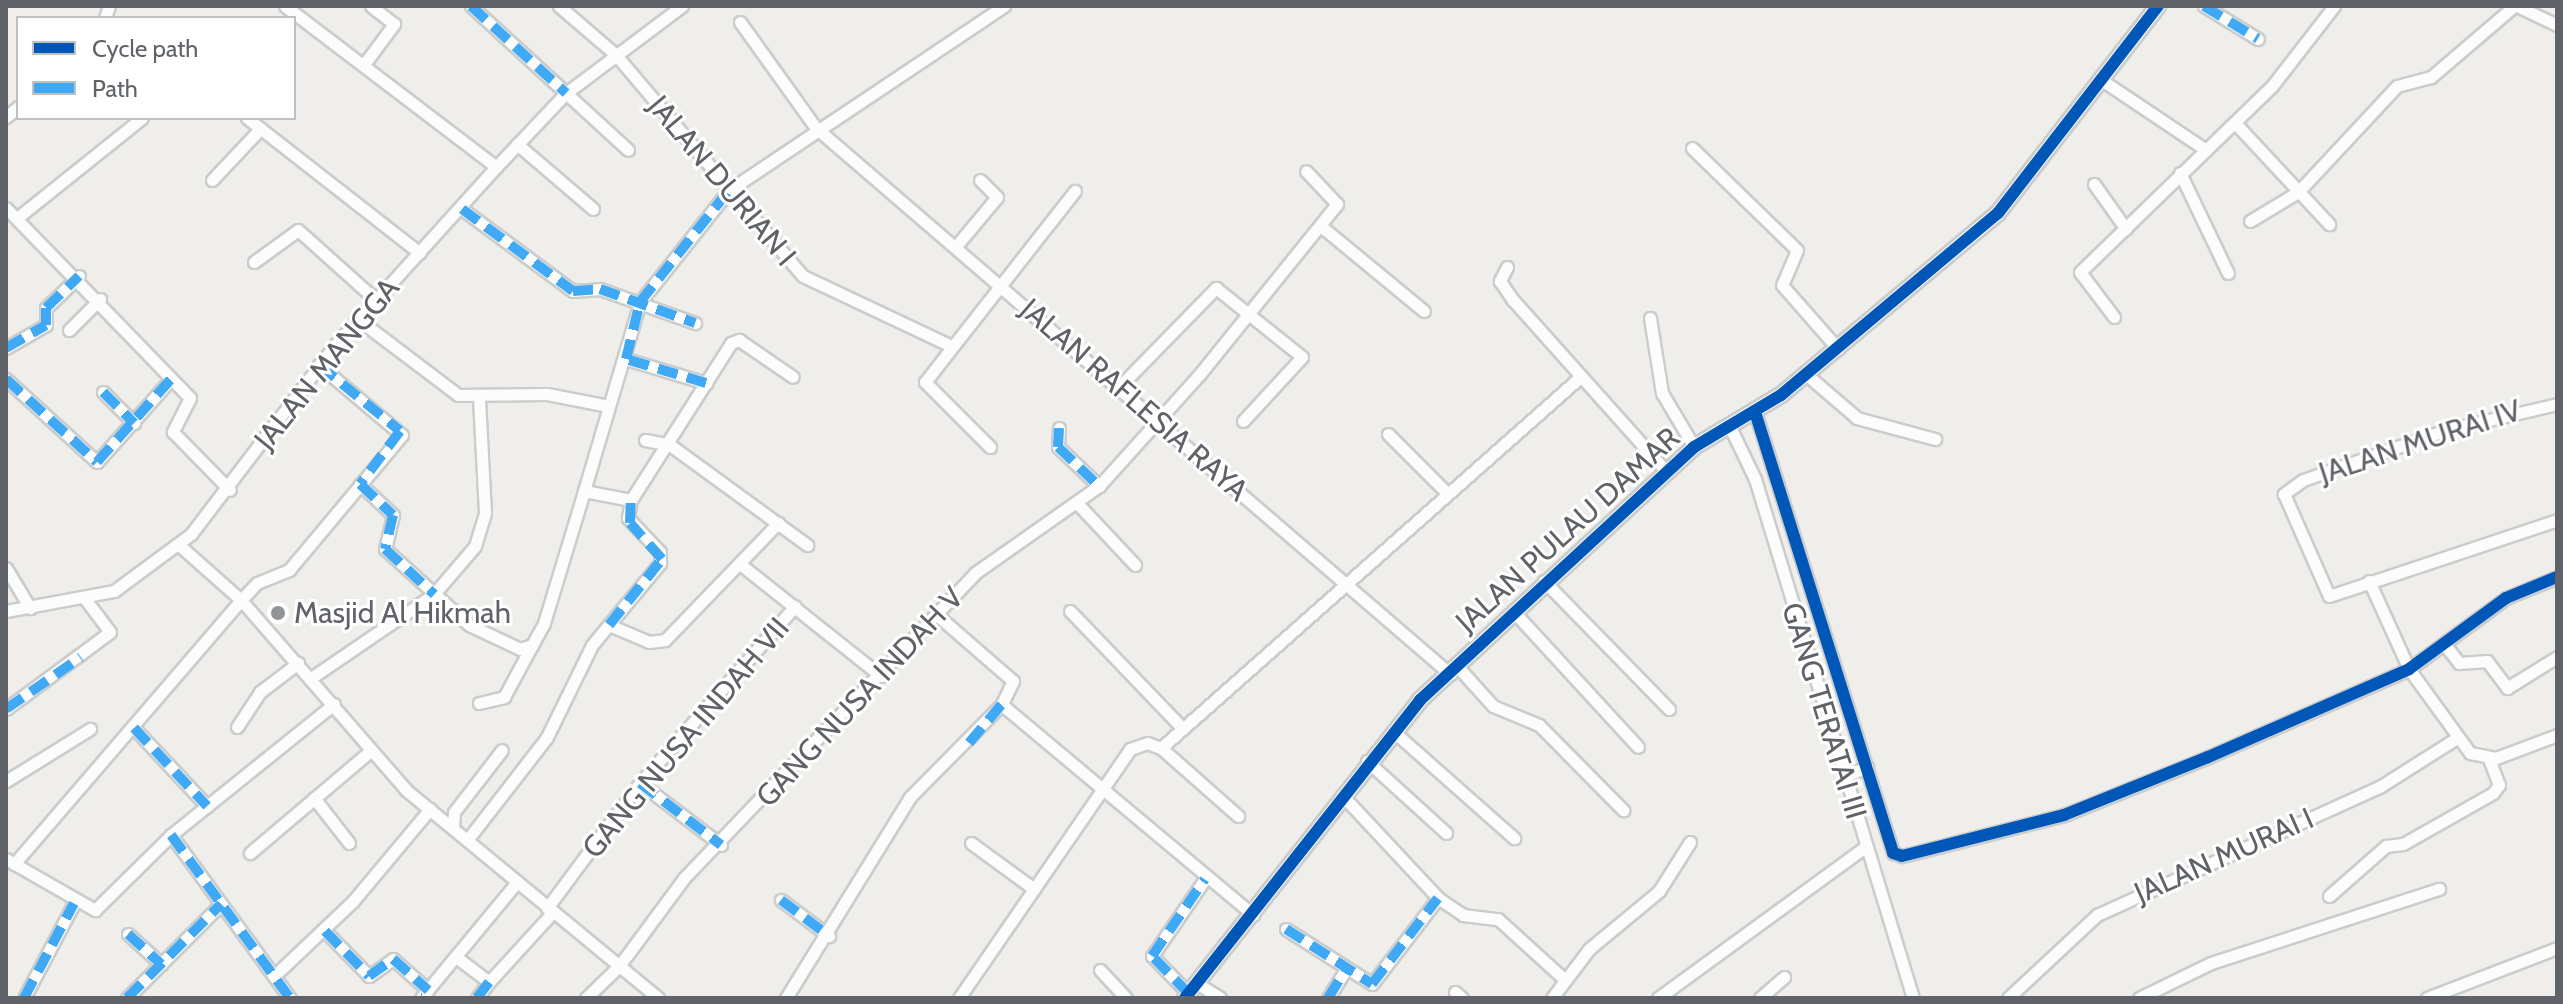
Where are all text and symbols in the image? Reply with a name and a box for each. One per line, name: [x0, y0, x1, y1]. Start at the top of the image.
legend: [16, 16, 296, 120]
text: Cycle path: [92, 34, 198, 63]
text: Path: [92, 74, 138, 103]
street label: JALAN DURIAN I: [640, 89, 804, 273]
street label: JALAN MANGGA: [247, 271, 407, 457]
street label: JALAN RAFLESIA RAYA: [1013, 291, 1255, 509]
street label: JALAN MURAI IV: [2314, 392, 2526, 492]
street label: JALAN PULAU DAMAR: [1449, 420, 1687, 640]
street label: GANG NUSA INDAH V: [749, 580, 971, 814]
place label: Masjid Al Hikmah: [294, 595, 511, 631]
street label: GANG TERATAI III: [1774, 598, 1874, 824]
marker: Masjid Al Hikmah: [269, 604, 287, 622]
street label: GANG NUSA INDAH VII: [575, 611, 797, 865]
street label: JALAN MURAI I: [2129, 801, 2319, 911]

